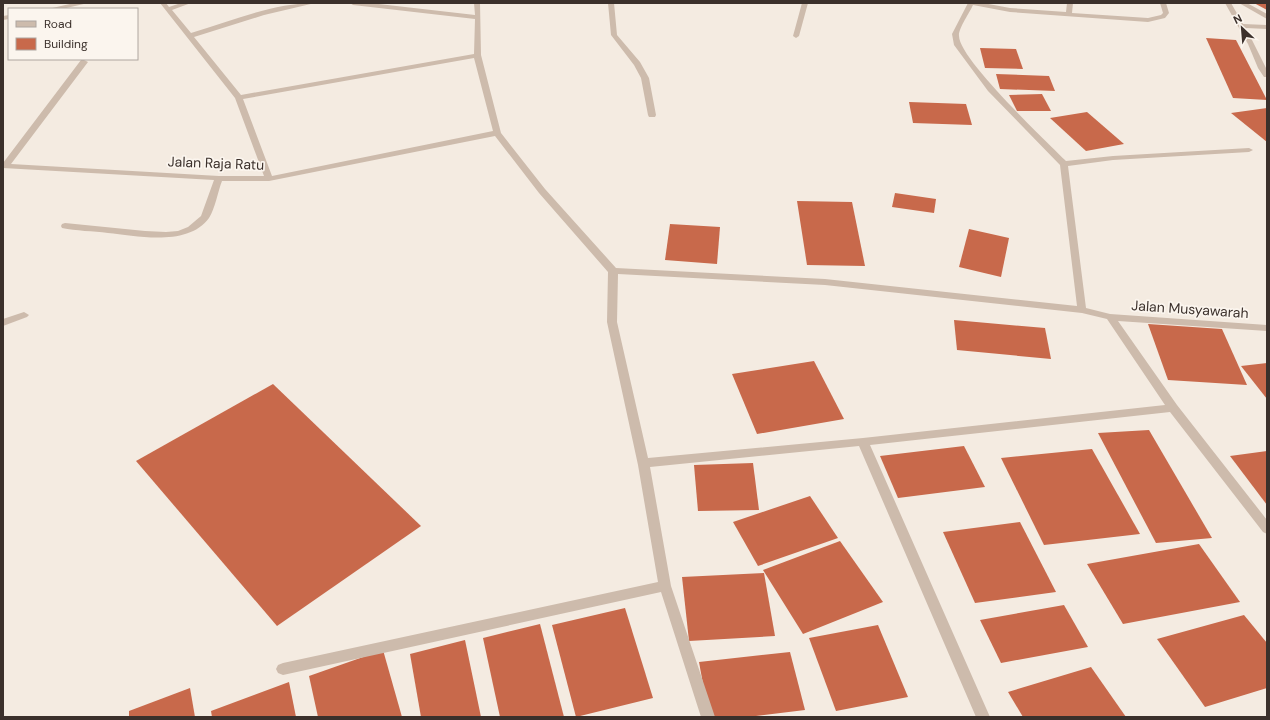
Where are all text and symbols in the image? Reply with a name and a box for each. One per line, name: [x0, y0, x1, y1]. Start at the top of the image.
legend: [8, 8, 138, 60]
north arrow: [1222, 8, 1262, 48]
text: N: [1231, 11, 1244, 27]
text: Road: [44, 16, 72, 32]
text: Building: [44, 36, 88, 52]
street label: Jalan Raja Ratu: [167, 152, 265, 174]
street label: Jalan Musyawarah: [1131, 296, 1249, 322]

